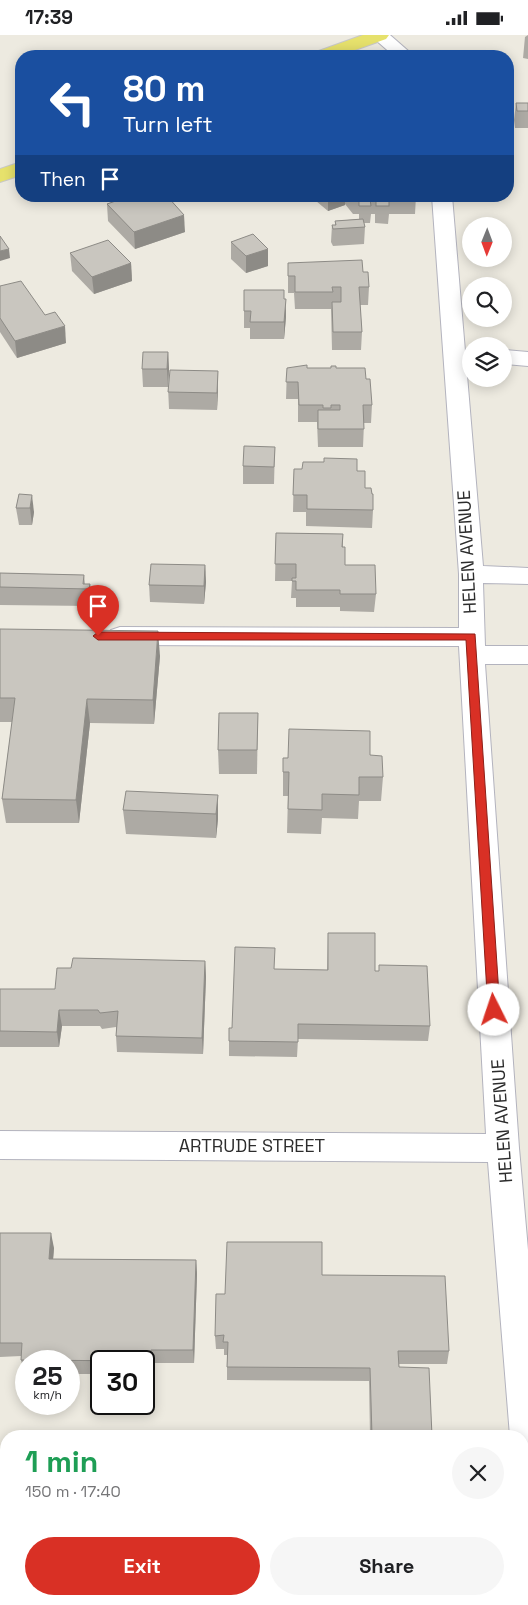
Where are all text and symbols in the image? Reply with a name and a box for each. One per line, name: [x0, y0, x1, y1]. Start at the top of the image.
text: 17:39: [25, 5, 73, 30]
text: 80 m: [123, 67, 205, 111]
icon: left: [40, 70, 105, 135]
text: Turn left: [123, 110, 213, 138]
icon: arrive: [96, 165, 124, 193]
text: Then: [40, 167, 86, 192]
north arrow: [462, 217, 512, 267]
map controls: [462, 217, 512, 387]
button: search: [462, 277, 512, 327]
button: layers: [462, 337, 512, 387]
street label: HELEN AVENUE: [452, 490, 481, 615]
pin: [77, 585, 119, 636]
icon: arrive: [84, 592, 112, 620]
position arrow: [467, 983, 519, 1035]
street label: HELEN AVENUE: [486, 1058, 517, 1184]
street label: ARTRUDE STREET: [179, 1134, 326, 1157]
speed limit sign: 30: [90, 1350, 155, 1415]
text: 25: [33, 1360, 62, 1392]
text: km/h: [33, 1387, 62, 1403]
text: 1 min: [25, 1442, 98, 1481]
button: close: [452, 1447, 504, 1499]
text: 150 m · 17:40: [25, 1481, 121, 1502]
button: Exit: [25, 1537, 260, 1595]
button: Share: [270, 1537, 504, 1595]

